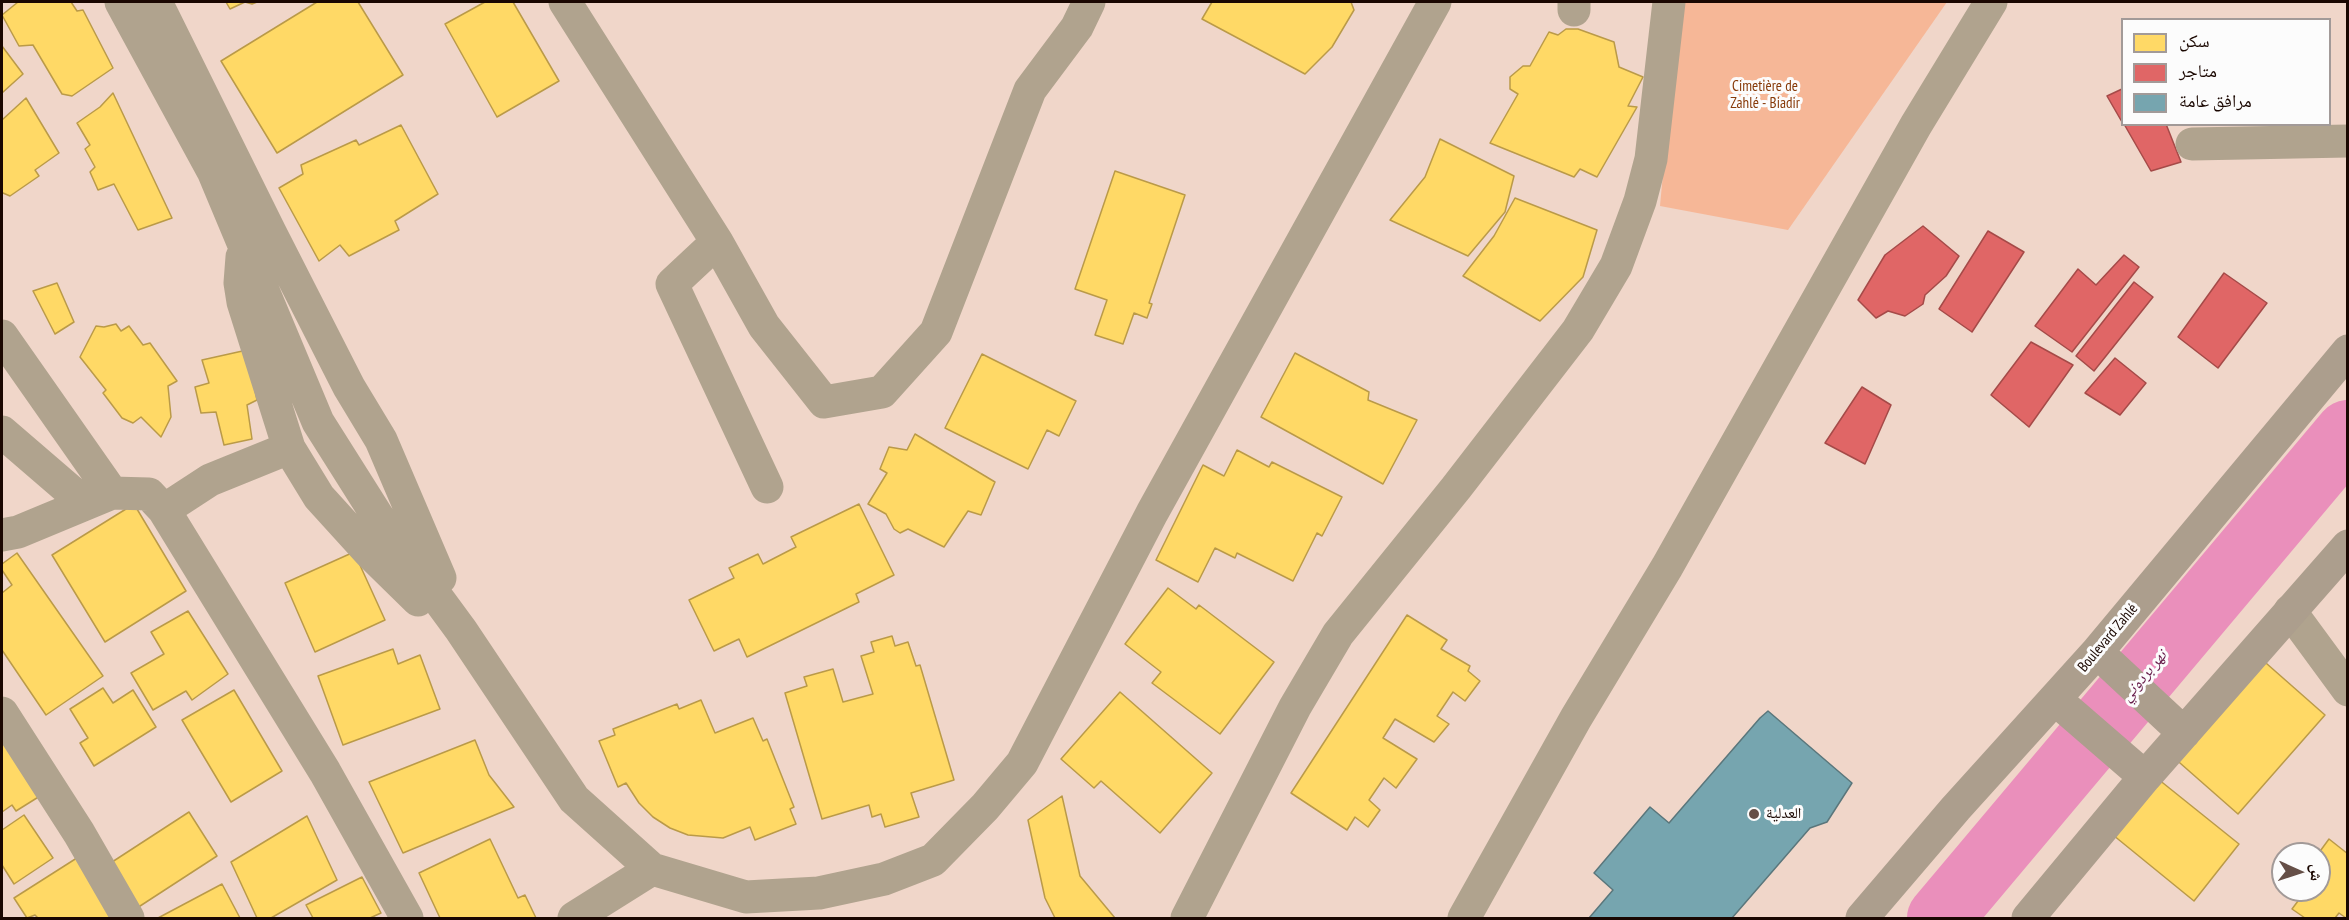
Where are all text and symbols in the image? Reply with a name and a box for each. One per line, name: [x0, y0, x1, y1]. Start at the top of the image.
legend: [2121, 18, 2331, 126]
text: سكن: [2179, 29, 2210, 52]
text: متاجر: [2179, 59, 2217, 82]
park label: Cimetière de Zahlé - Biadir: [1730, 78, 1800, 113]
text: مرافق عامة: [2179, 89, 2252, 112]
street label: Boulevard Zahlé: [2074, 600, 2142, 676]
water label: نهر بردوني: [2117, 647, 2171, 705]
place label: العدلية: [1766, 805, 1801, 823]
marker: العدلية: [1747, 807, 1761, 821]
north arrow: [2271, 842, 2331, 902]
text: ش: [2307, 864, 2327, 882]

